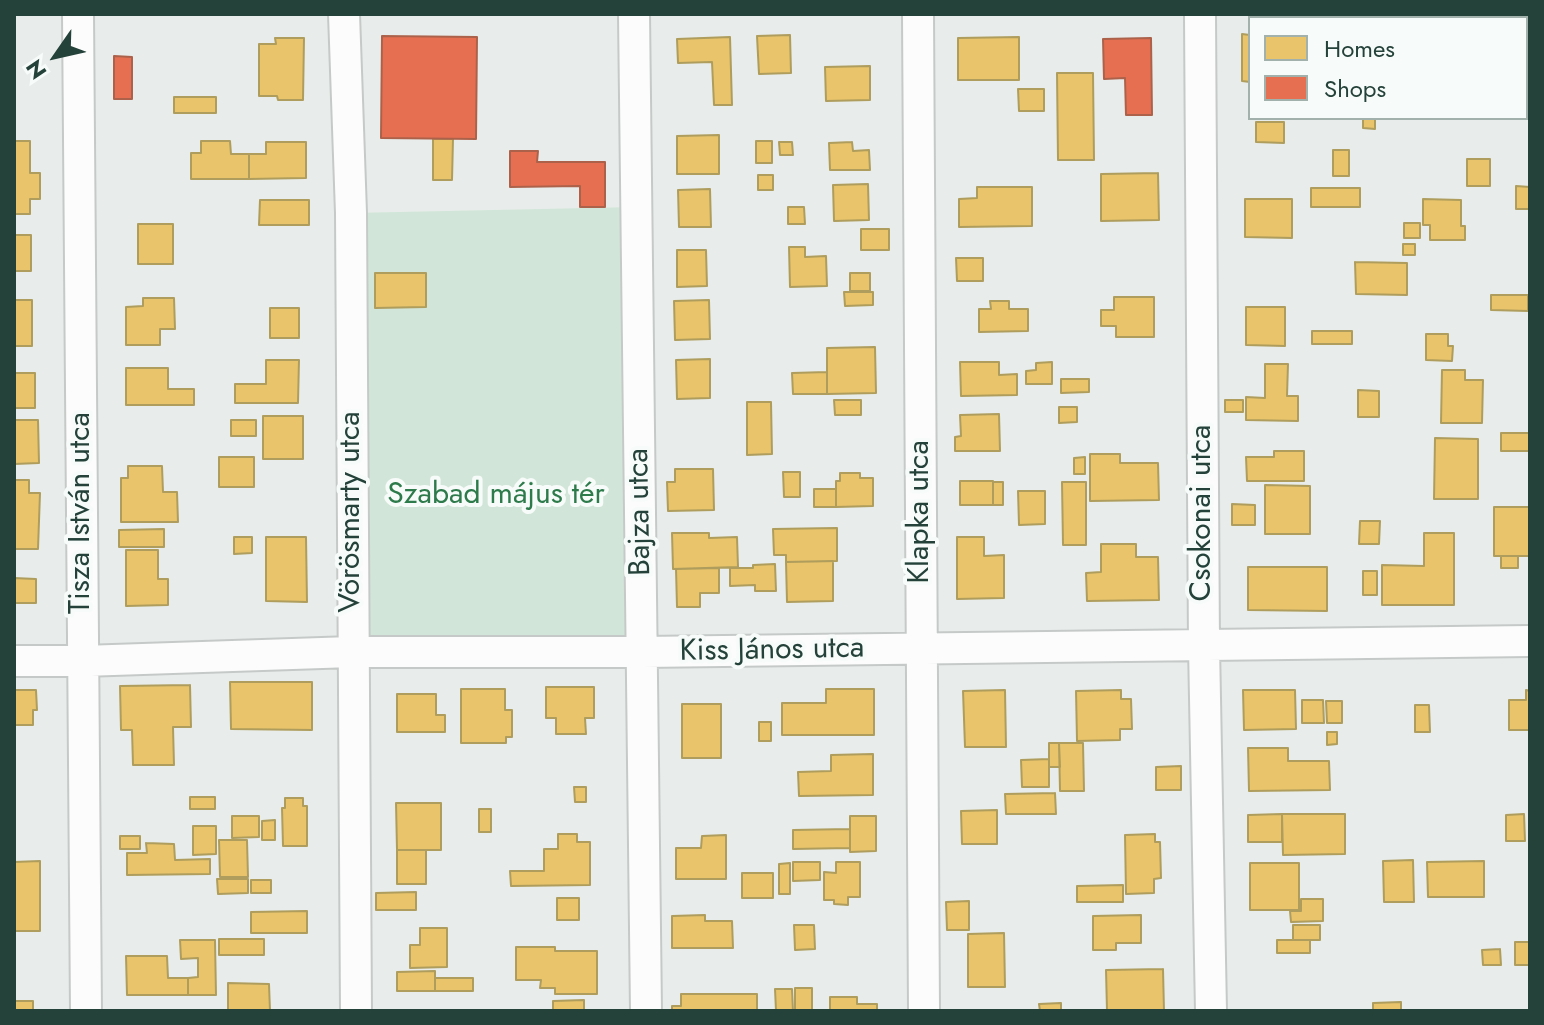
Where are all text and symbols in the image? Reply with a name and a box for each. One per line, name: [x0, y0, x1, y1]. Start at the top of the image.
north arrow: [16, 16, 96, 96]
legend: [1248, 16, 1528, 120]
text: Homes: [1324, 31, 1395, 66]
text: N: [18, 53, 54, 86]
text: Shops: [1324, 71, 1386, 106]
street label: Vörösmarty utca: [334, 411, 370, 613]
street label: Tisza István utca: [64, 412, 100, 614]
street label: Csokonai utca: [1185, 425, 1221, 601]
street label: Klapka utca: [903, 440, 939, 584]
street label: Bajza utca: [622, 448, 660, 576]
park label: Szabad május tér: [387, 478, 605, 514]
street label: Kiss János utca: [679, 631, 865, 671]

